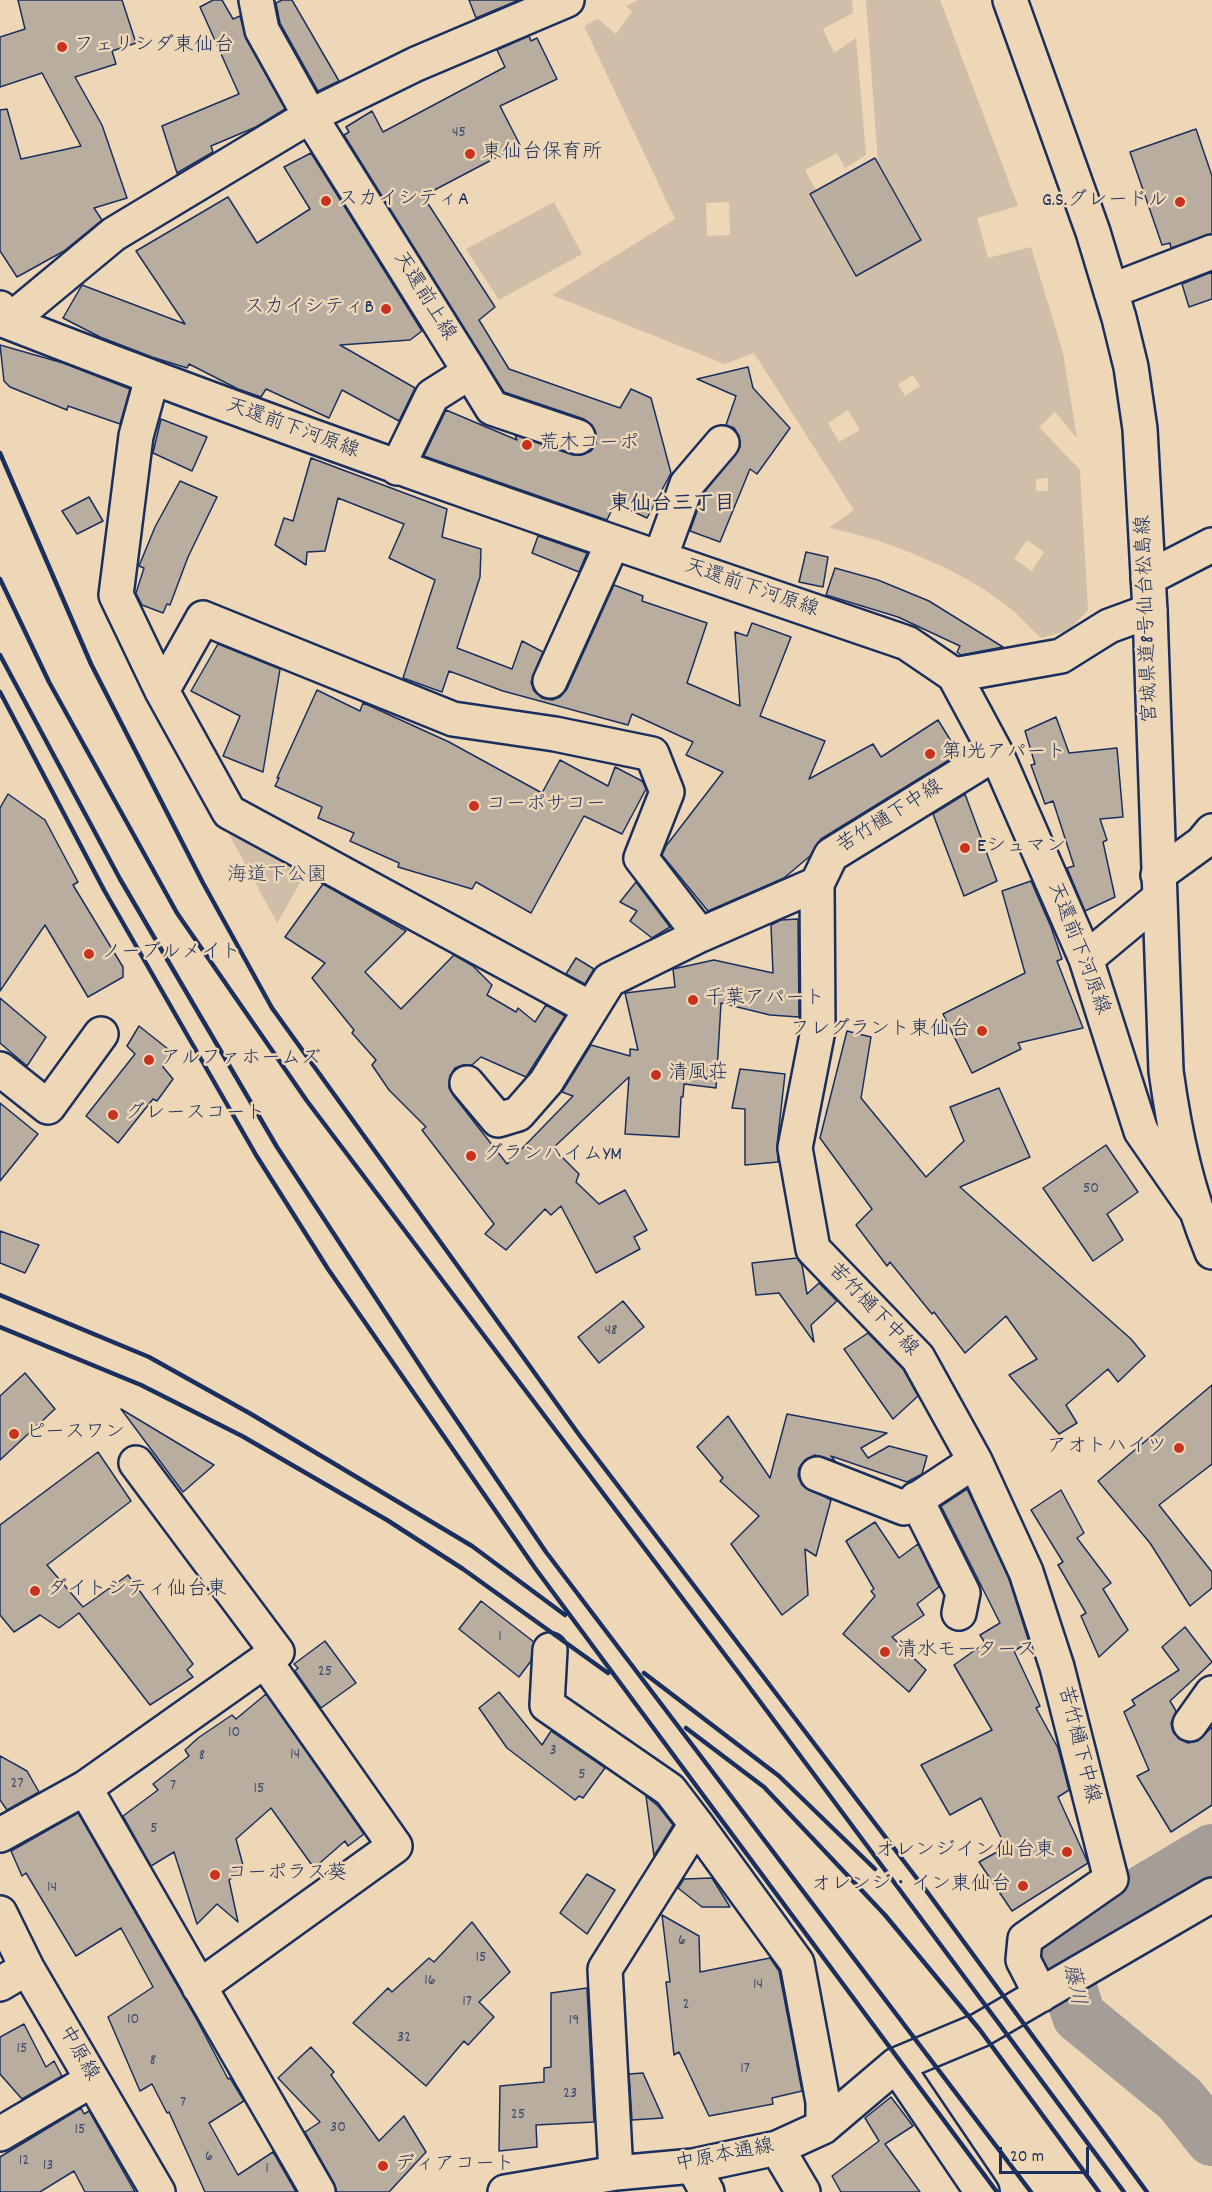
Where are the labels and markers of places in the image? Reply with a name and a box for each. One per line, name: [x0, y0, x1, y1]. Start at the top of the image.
place label: フェリシダ東仙台: [74, 35, 234, 59]
marker: フェリシダ東仙台: [55, 40, 69, 54]
place label: 東仙台保育所: [482, 142, 602, 166]
marker: 東仙台保育所: [463, 147, 477, 161]
place label: スカイシティA: [338, 189, 469, 213]
place label: G.S.グレードル: [1042, 190, 1168, 214]
marker: スカイシティA: [319, 194, 333, 208]
marker: G.S.グレードル: [1173, 195, 1187, 209]
place label: スカイシティB: [245, 297, 374, 321]
marker: スカイシティB: [379, 302, 393, 316]
place label: 荒木コーポ: [539, 433, 639, 457]
marker: 荒木コーポ: [520, 438, 534, 452]
place label: 第1光アパート: [942, 742, 1066, 766]
marker: 第1光アパート: [923, 747, 937, 761]
place label: コーポサコー: [486, 794, 606, 818]
marker: コーポサコー: [467, 799, 481, 813]
place label: Eシュマン: [977, 836, 1066, 860]
marker: Eシュマン: [958, 841, 972, 855]
place label: ノーブルメイト: [101, 942, 241, 966]
marker: ノーブルメイト: [82, 947, 96, 961]
place label: 千葉アパート: [705, 988, 825, 1012]
marker: 千葉アパート: [686, 993, 700, 1007]
place label: フレグラント東仙台: [790, 1019, 970, 1043]
marker: フレグラント東仙台: [975, 1024, 989, 1038]
place label: アルファホームズ: [161, 1048, 321, 1072]
marker: アルファホームズ: [142, 1053, 156, 1067]
place label: 清風荘: [668, 1063, 728, 1087]
marker: 清風荘: [649, 1068, 663, 1082]
place label: グレースコート: [125, 1103, 266, 1127]
marker: グレースコート: [106, 1108, 120, 1122]
place label: グランハイムYM: [483, 1144, 622, 1168]
marker: グランハイムYM: [464, 1149, 478, 1163]
place label: ピースワン: [26, 1422, 125, 1446]
marker: ピースワン: [7, 1427, 21, 1441]
place label: アオトハイツ: [1047, 1436, 1167, 1460]
marker: アオトハイツ: [1172, 1441, 1186, 1455]
place label: ダイトシティ仙台東: [47, 1579, 227, 1603]
marker: ダイトシティ仙台東: [28, 1584, 42, 1598]
place label: 清水モータース: [897, 1640, 1037, 1664]
marker: 清水モータース: [878, 1645, 892, 1659]
place label: オレンジイン仙台東: [875, 1840, 1055, 1864]
marker: オレンジイン仙台東: [1060, 1845, 1074, 1859]
place label: コーポラス葵: [227, 1863, 347, 1887]
marker: コーポラス葵: [208, 1868, 222, 1882]
place label: オレンジ・イン東仙台: [811, 1874, 1011, 1898]
marker: オレンジ・イン東仙台: [1016, 1879, 1030, 1893]
place label: ディアコート: [395, 2154, 515, 2178]
marker: ディアコート: [376, 2159, 390, 2173]

